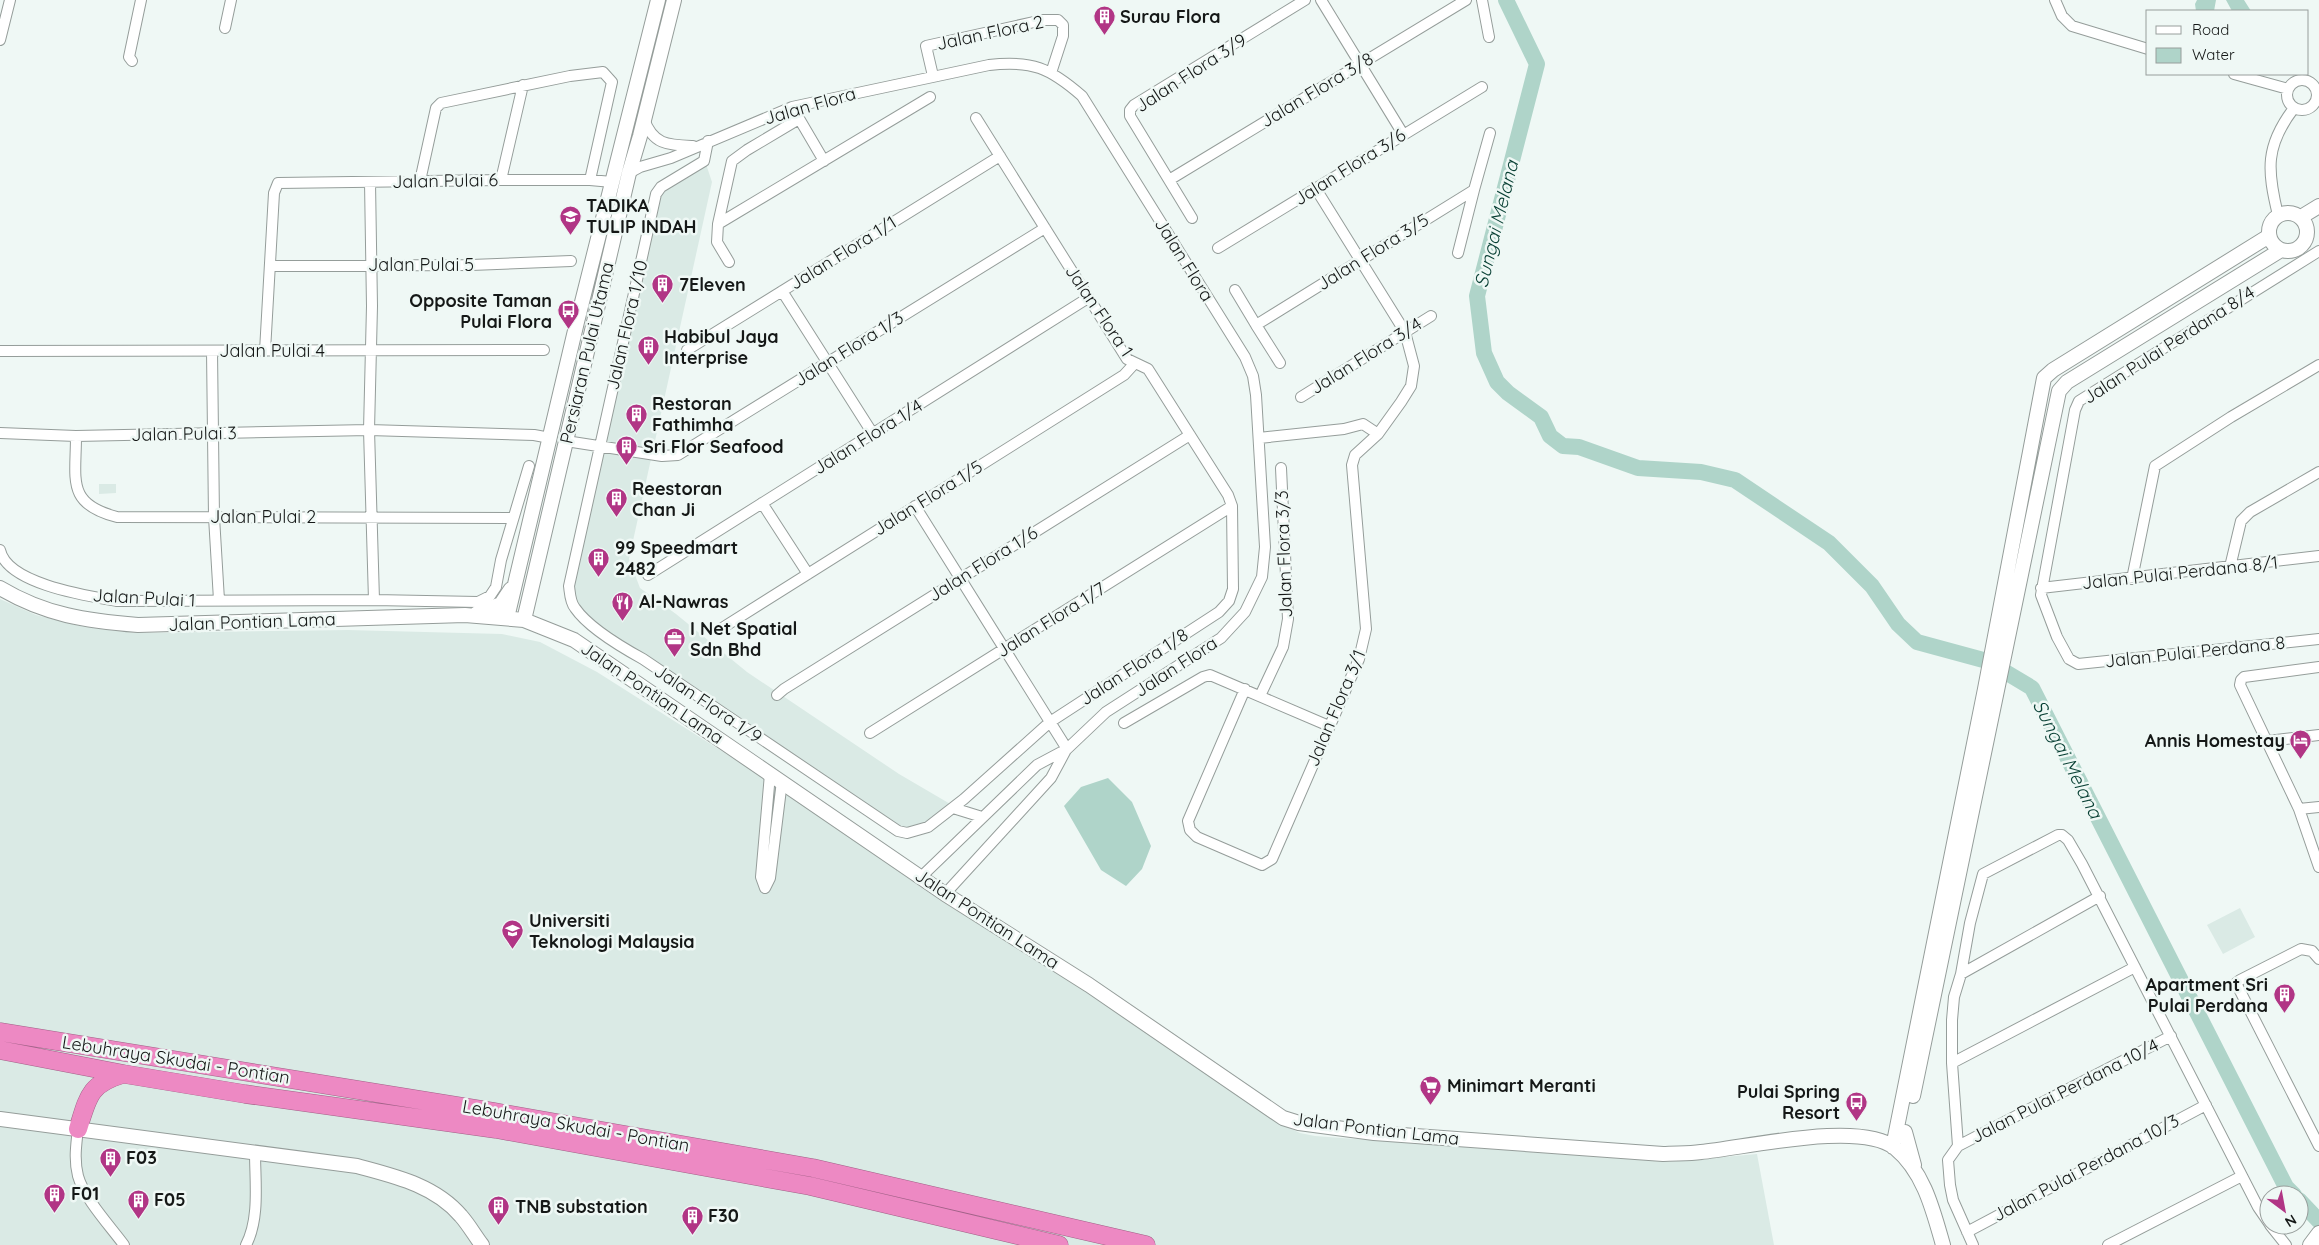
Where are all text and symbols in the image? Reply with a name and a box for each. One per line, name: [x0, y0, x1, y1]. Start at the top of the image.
building icon: Surau Flora: [1092, 5, 1116, 36]
place label: Surau Flora: [1120, 5, 1221, 28]
street label: Jalan Flora 2: [934, 10, 1046, 55]
legend: [2146, 10, 2309, 75]
text: Road: [2192, 20, 2229, 39]
street label: Jalan Flora 3/9: [1131, 28, 1251, 117]
text: Water: [2192, 45, 2235, 64]
street label: Jalan Flora 3/8: [1256, 47, 1377, 132]
street label: Jalan Flora: [761, 81, 858, 130]
street label: Jalan Flora 3/6: [1290, 123, 1410, 210]
water label: Sungai Melana: [1469, 157, 1524, 290]
street label: Jalan Pulai 6: [392, 168, 498, 193]
place label: TADIKA TULIP INDAH: [586, 194, 696, 238]
school or university icon: TADIKA TULIP INDAH: [558, 204, 582, 235]
street label: Jalan Flora 3/5: [1312, 208, 1433, 295]
street label: Jalan Flora 1/1: [785, 211, 900, 295]
street label: Jalan Flora: [1150, 214, 1219, 306]
street label: Jalan Pulai 5: [368, 253, 474, 276]
street label: Jalan Flora 1/10: [600, 258, 653, 392]
street label: Persiaran Pulai Utama: [554, 260, 619, 446]
street label: Jalan Flora 1: [1060, 260, 1139, 361]
building icon: 7Eleven: [651, 273, 675, 304]
place label: 7Eleven: [679, 273, 746, 296]
street label: Jalan Pulai Perdana 8/4: [2079, 280, 2259, 409]
place label: Opposite Taman Pulai Flora: [409, 289, 552, 333]
bus stop icon: Opposite Taman Pulai Flora: [556, 299, 580, 330]
street label: Jalan Flora 1/3: [790, 306, 908, 391]
street label: Jalan Flora 3/4: [1306, 312, 1426, 399]
place label: Habibul Jaya Interprise: [664, 325, 779, 369]
building icon: Habibul Jaya Interprise: [636, 335, 660, 366]
street label: Jalan Pulai 4: [219, 339, 325, 362]
place label: Restoran Fathimha: [652, 392, 734, 436]
street label: Jalan Flora 1/4: [809, 394, 927, 479]
building icon: Restoran Fathimha: [624, 402, 648, 433]
street label: Jalan Pulai 3: [131, 421, 237, 446]
building icon: Sri Flor Seafood: [615, 435, 639, 466]
place label: Sri Flor Seafood: [643, 435, 784, 458]
street label: Jalan Flora 1/5: [869, 455, 987, 540]
place label: Reestoran Chan Ji: [632, 477, 722, 521]
building icon: Reestoran Chan Ji: [604, 487, 628, 518]
street label: Jalan Flora 3/3: [1270, 490, 1297, 618]
street label: Jalan Pulai 2: [210, 505, 316, 528]
street label: Jalan Flora 1/6: [924, 521, 1042, 606]
place label: 99 Speedmart 2482: [615, 536, 738, 580]
building icon: 99 Speedmart 2482: [587, 546, 611, 577]
street label: Jalan Pulai Perdana 8/1: [2081, 551, 2279, 594]
street label: Jalan Flora 1/7: [992, 577, 1110, 662]
street label: Jalan Pulai 1: [92, 583, 196, 612]
restaurant icon: Al-Nawras: [611, 590, 635, 621]
place label: Al-Nawras: [639, 590, 729, 613]
street label: Jalan Pontian Lama: [168, 607, 336, 636]
place label: I Net Spatial Sdn Bhd: [690, 617, 797, 661]
street label: Jalan Flora 1/8: [1076, 624, 1192, 710]
office icon: I Net Spatial Sdn Bhd: [662, 627, 686, 658]
street label: Jalan Pulai Perdana 8: [2104, 631, 2286, 672]
street label: Jalan Flora: [1131, 632, 1221, 702]
street label: Jalan Pontian Lama: [576, 636, 728, 749]
street label: Jalan Flora 3/1: [1301, 646, 1370, 770]
street label: Jalan Flora 1/9: [650, 659, 767, 748]
water label: Sungai Melana: [2028, 696, 2109, 824]
place label: Annis Homestay: [2145, 729, 2285, 752]
hotel icon: Annis Homestay: [2289, 729, 2313, 760]
street label: Jalan Pontian Lama: [911, 863, 1064, 974]
place label: Universiti Teknologi Malaysia: [529, 909, 694, 953]
school or university icon: Universiti Teknologi Malaysia: [501, 919, 525, 950]
place label: Apartment Sri Pulai Perdana: [2146, 973, 2268, 1017]
building icon: Apartment Sri Pulai Perdana: [2272, 983, 2296, 1014]
street label: Lebuhraya Skudai - Pontian: [61, 1030, 292, 1089]
street label: Jalan Pulai Perdana 10/4: [1967, 1033, 2163, 1148]
supermarket icon: Minimart Meranti: [1419, 1074, 1443, 1105]
place label: Minimart Meranti: [1447, 1074, 1596, 1097]
place label: Pulai Spring Resort: [1737, 1080, 1840, 1124]
bus stop icon: Pulai Spring Resort: [1844, 1090, 1868, 1121]
street label: Lebuhraya Skudai - Pontian: [461, 1094, 691, 1157]
street label: Jalan Pontian Lama: [1292, 1107, 1461, 1150]
street label: Jalan Pulai Perdana 10/3: [1989, 1109, 2183, 1226]
building icon: F03: [98, 1146, 122, 1177]
place label: F03: [126, 1146, 157, 1169]
building icon: F01: [43, 1182, 67, 1213]
place label: F01: [71, 1182, 99, 1205]
north arrow: [2259, 1185, 2309, 1235]
building icon: F05: [126, 1188, 150, 1219]
place label: F05: [154, 1188, 186, 1211]
building icon: TNB substation: [487, 1195, 511, 1226]
place label: TNB substation: [515, 1195, 648, 1218]
building icon: F30: [680, 1204, 704, 1235]
place label: F30: [708, 1204, 739, 1227]
text: N: [2282, 1211, 2300, 1231]

